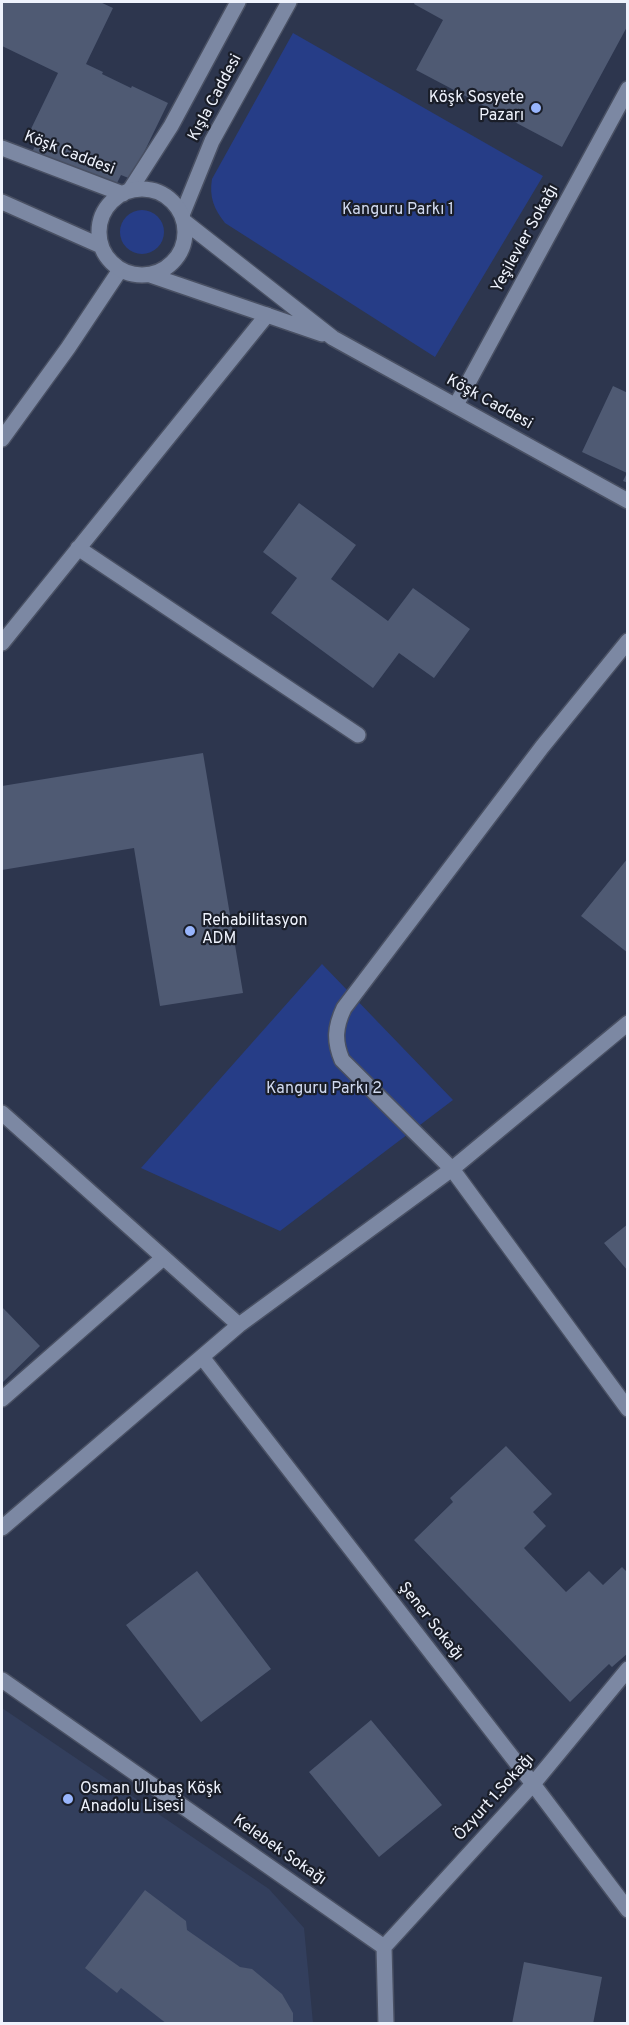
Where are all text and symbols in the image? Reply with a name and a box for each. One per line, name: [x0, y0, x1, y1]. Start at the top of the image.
street label: Kışla Caddesi: [185, 51, 247, 145]
place label: Köşk Sosyete Pazarı: [429, 89, 524, 127]
marker: Köşk Sosyete Pazarı: [529, 101, 543, 115]
street label: Köşk Caddesi: [21, 128, 117, 180]
street label: Yeşilevler Sokağı: [488, 182, 564, 296]
park label: Kanguru Parkı 1: [342, 201, 454, 221]
street label: Köşk Caddesi: [442, 371, 536, 435]
place label: Rehabilitasyon ADM: [202, 912, 307, 950]
marker: Rehabilitasyon ADM: [183, 924, 197, 938]
park label: Kanguru Parkı 2: [266, 1080, 382, 1100]
street label: Şener Sokağı: [393, 1579, 467, 1665]
street label: Özyurt 1.Sokağı: [451, 1751, 539, 1845]
place label: Osman Ulubaş Köşk Anadolu Lisesi: [80, 1780, 222, 1818]
marker: Osman Ulubaş Köşk Anadolu Lisesi: [61, 1792, 75, 1806]
street label: Kelebek Sokağı: [229, 1812, 329, 1890]

